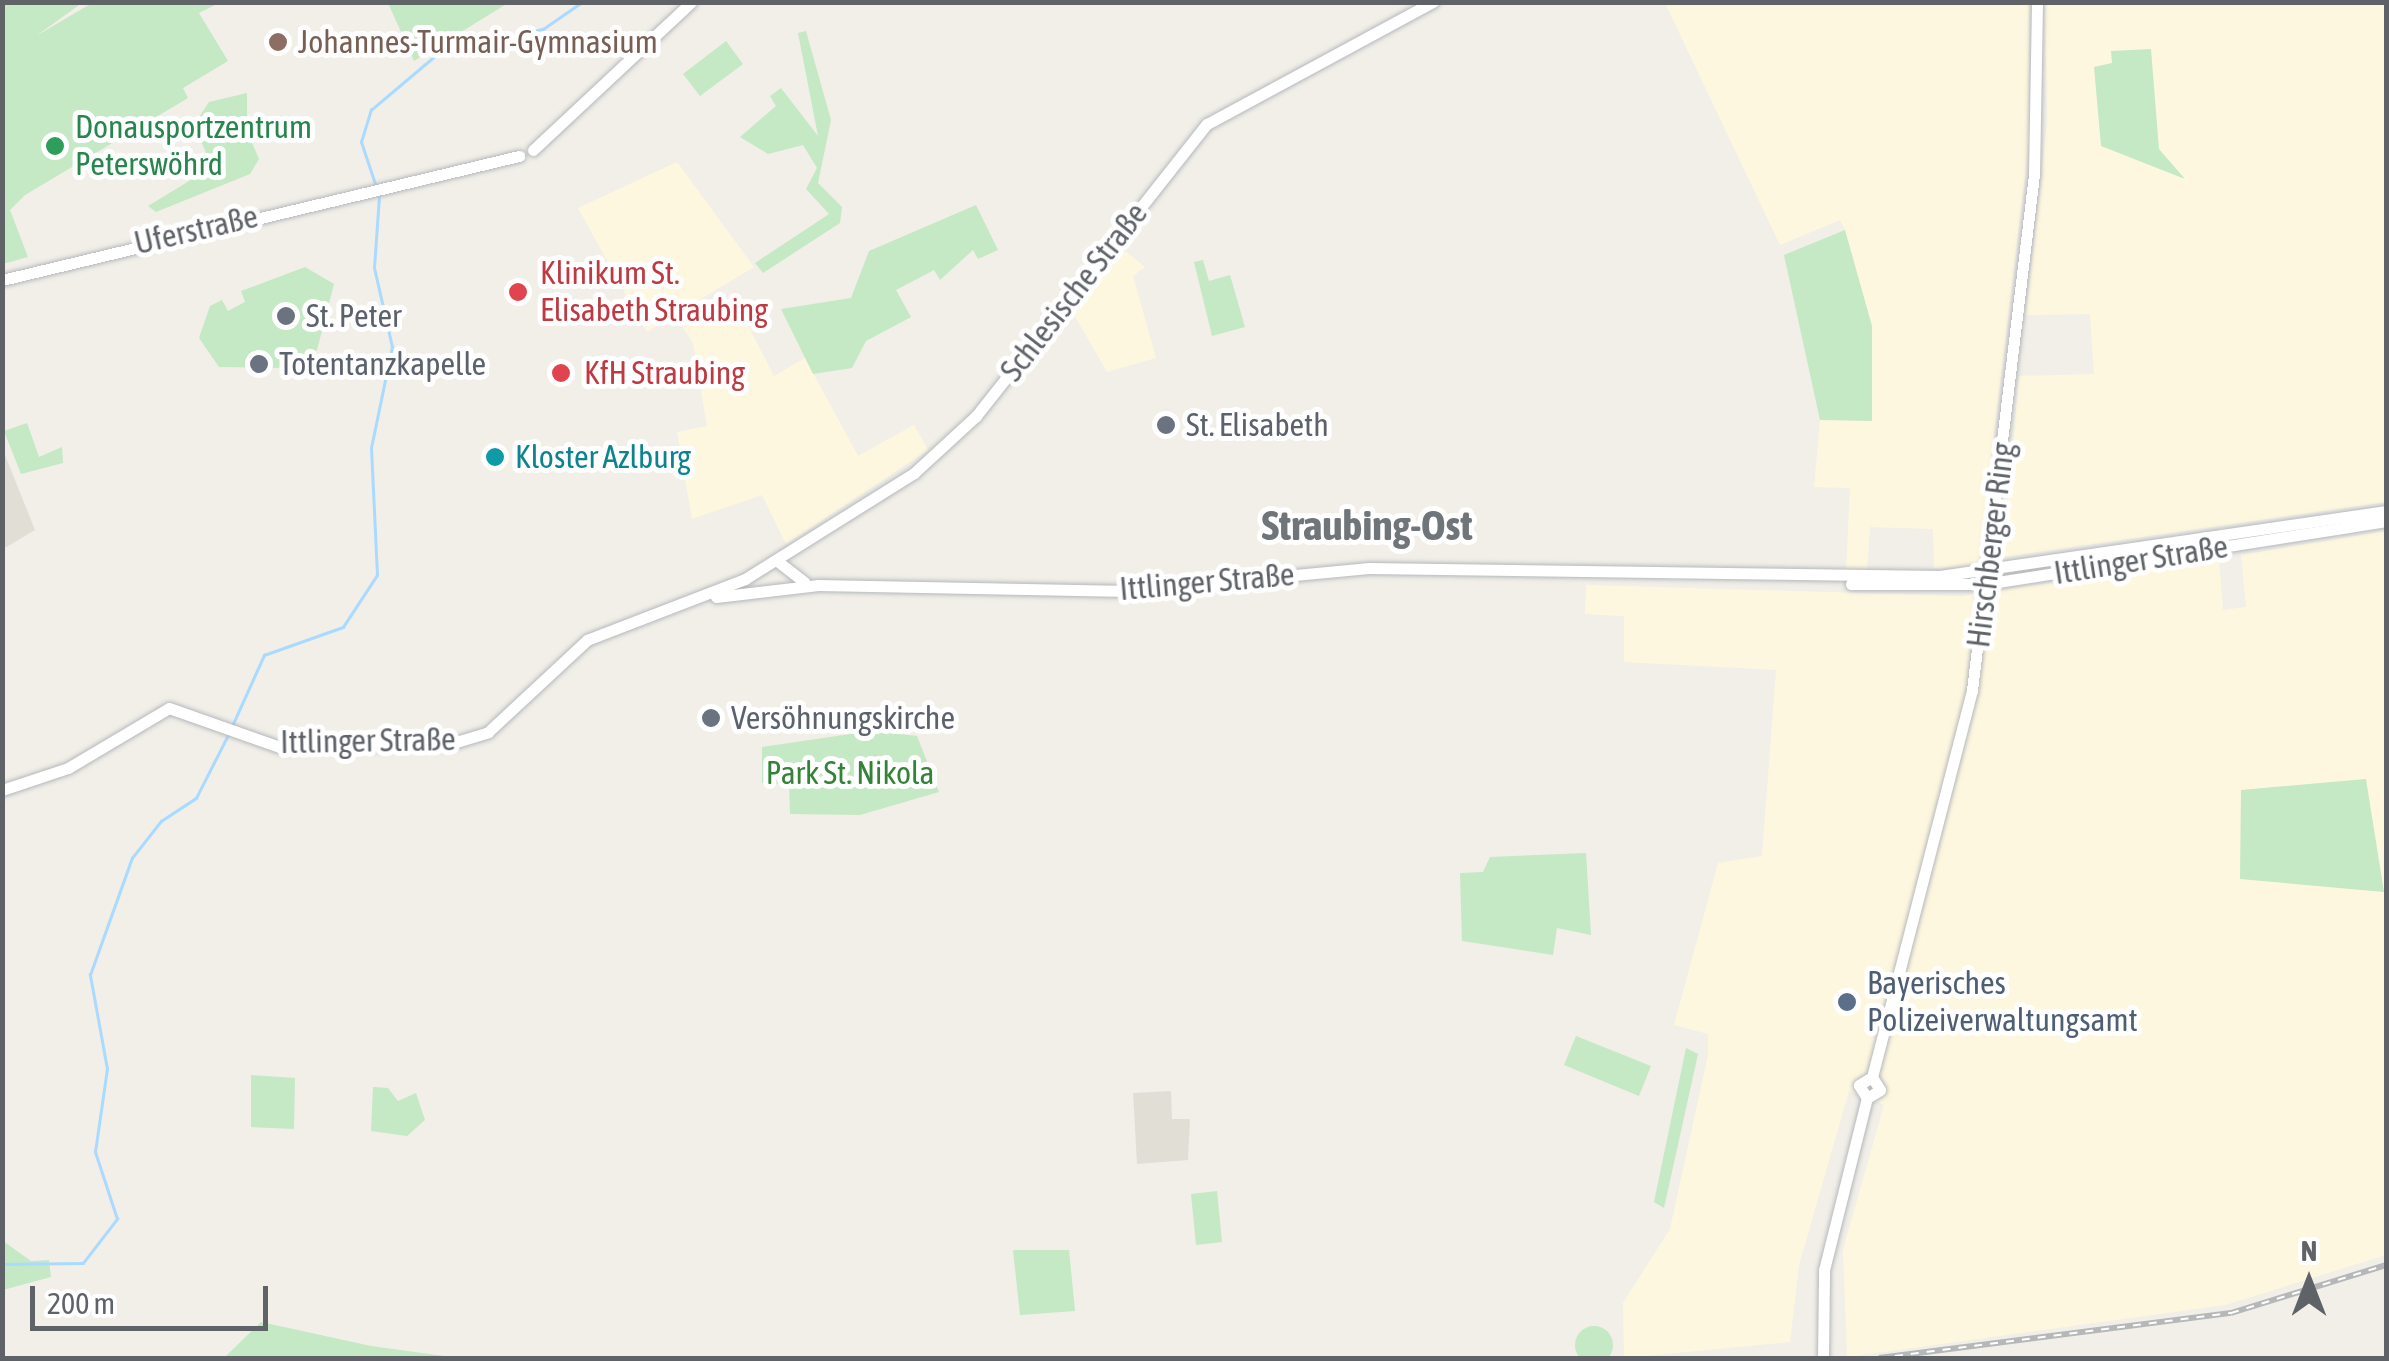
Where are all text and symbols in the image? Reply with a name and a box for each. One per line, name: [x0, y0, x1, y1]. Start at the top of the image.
place label: Johannes-Turmair-Gymnasium: [298, 23, 658, 61]
marker: Johannes-Turmair-Gymnasium: [267, 31, 289, 53]
place label: Donausportzentrum Peterswöhrd: [75, 109, 312, 184]
marker: Donausportzentrum Peterswöhrd: [44, 135, 66, 157]
street label: Schlesische Straße: [992, 195, 1156, 389]
street label: Uferstraße: [131, 197, 261, 263]
place label: Klinikum St. Elisabeth Straubing: [540, 255, 768, 330]
marker: Klinikum St. Elisabeth Straubing: [505, 279, 531, 305]
place label: St. Peter: [306, 297, 401, 335]
marker: St. Peter: [275, 305, 297, 327]
place label: Totentanzkapelle: [279, 345, 486, 383]
marker: Totentanzkapelle: [248, 353, 270, 375]
place label: KfH Straubing: [584, 354, 745, 392]
marker: KfH Straubing: [548, 360, 574, 386]
place label: St. Elisabeth: [1186, 406, 1329, 444]
marker: St. Elisabeth: [1155, 414, 1177, 436]
place label: Kloster Azlburg: [515, 438, 691, 476]
street label: Hirschberger Ring: [1959, 440, 2023, 650]
marker: Kloster Azlburg: [484, 446, 506, 468]
district label: Straubing-Ost: [1261, 500, 1473, 550]
street label: Ittlinger Straße: [2051, 527, 2231, 593]
street label: Ittlinger Straße: [1118, 555, 1296, 609]
place label: Versöhnungskirche: [731, 699, 955, 737]
marker: Versöhnungskirche: [700, 707, 722, 729]
street label: Ittlinger Straße: [280, 720, 456, 762]
park label: Park St. Nikola: [766, 754, 934, 792]
place label: Bayerisches Polizeiverwaltungsamt: [1867, 965, 2138, 1040]
marker: Bayerisches Polizeiverwaltungsamt: [1836, 991, 1858, 1013]
north arrow: [2259, 1231, 2359, 1331]
text: N: [2301, 1235, 2317, 1267]
scale bar: [35, 1266, 272, 1328]
text: 200 m: [47, 1286, 115, 1320]

